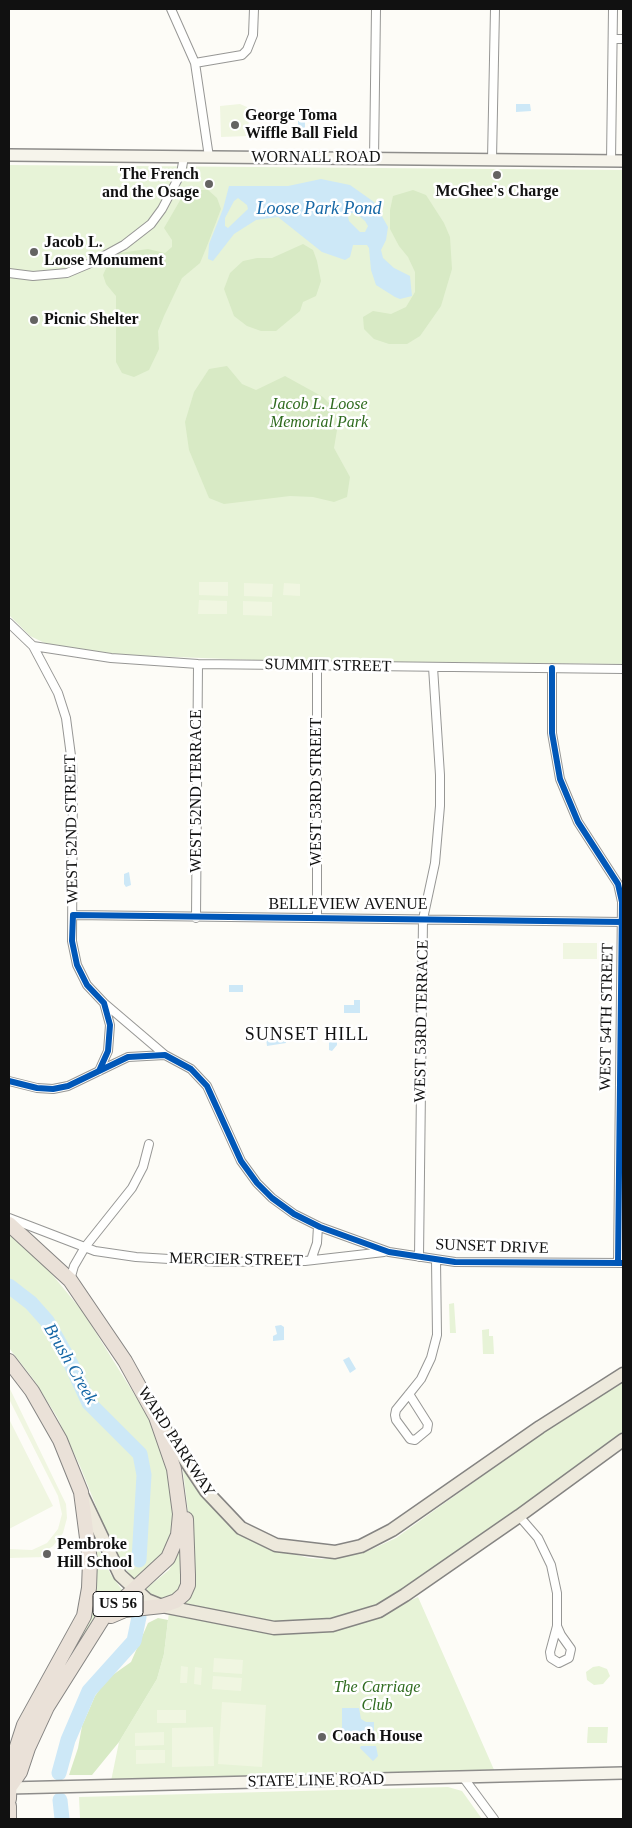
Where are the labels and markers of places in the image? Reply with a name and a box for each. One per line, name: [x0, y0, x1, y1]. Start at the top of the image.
place label: George Toma Wiffle Ball Field: [245, 106, 358, 144]
marker: George Toma Wiffle Ball Field: [229, 119, 241, 131]
place label: The French and the Osage: [102, 165, 199, 203]
marker: McGhee's Charge: [491, 169, 503, 181]
marker: The French and the Osage: [203, 178, 215, 190]
place label: McGhee's Charge: [435, 182, 559, 202]
place label: Jacob L. Loose Monument: [44, 233, 164, 271]
marker: Jacob L. Loose Monument: [28, 246, 40, 258]
place label: Picnic Shelter: [44, 310, 139, 330]
marker: Picnic Shelter: [28, 314, 40, 326]
place label: Pembroke Hill School: [57, 1535, 132, 1573]
marker: Pembroke Hill School: [41, 1548, 53, 1560]
place label: Coach House: [332, 1727, 422, 1747]
marker: Coach House: [316, 1731, 328, 1743]

